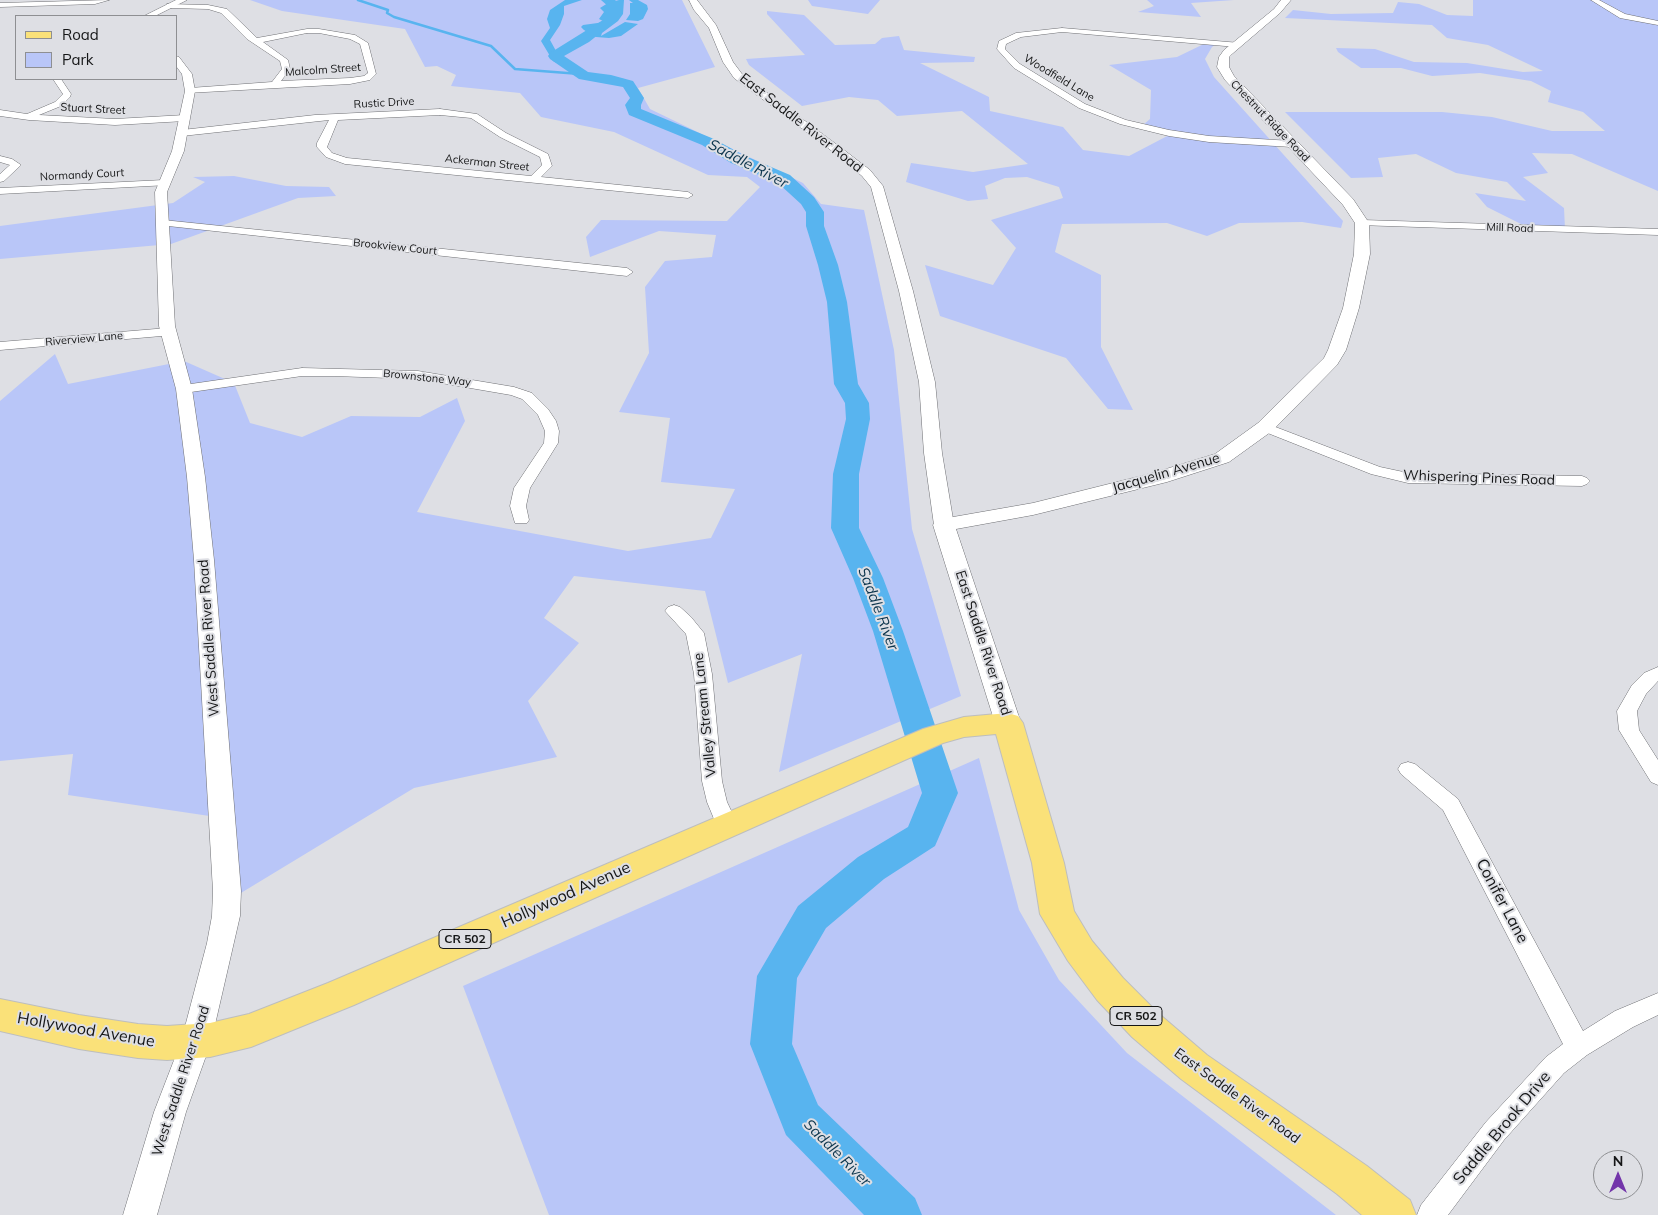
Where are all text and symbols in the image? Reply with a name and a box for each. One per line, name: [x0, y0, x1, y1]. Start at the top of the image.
legend: [15, 15, 178, 80]
text: Road: [62, 25, 99, 44]
text: Park: [62, 50, 94, 69]
street label: Woodfield Lane: [1021, 52, 1097, 104]
street label: Malcolm Street: [285, 61, 361, 79]
street label: East Saddle River Road: [736, 70, 866, 176]
street label: Chestnut Ridge Road: [1228, 78, 1312, 164]
street label: Rustic Drive: [353, 95, 415, 111]
street label: Stuart Street: [60, 101, 126, 117]
water label: Saddle River: [705, 136, 791, 192]
street label: Ackerman Street: [444, 152, 530, 174]
street label: Normandy Court: [40, 166, 124, 184]
street label: Mill Road: [1486, 221, 1534, 235]
street label: Brookview Court: [352, 236, 438, 258]
street label: Riverview Lane: [45, 329, 123, 349]
street label: Brownstone Way: [382, 367, 472, 389]
street label: Jacquelin Avenue: [1110, 450, 1222, 496]
street label: Whispering Pines Road: [1403, 467, 1555, 489]
street label: West Saddle River Road: [195, 559, 223, 717]
water label: Saddle River: [854, 565, 902, 653]
street label: East Saddle River Road: [952, 568, 1014, 718]
street label: Valley Stream Lane: [690, 652, 720, 778]
street label: Conifer Lane: [1472, 855, 1532, 947]
street label: Hollywood Avenue: [498, 858, 634, 932]
road number: CR 502: [439, 930, 491, 949]
street label: West Saddle River Road: [149, 1004, 213, 1158]
road number: CR 502: [1110, 1006, 1162, 1026]
street label: Hollywood Avenue: [16, 1008, 156, 1052]
street label: East Saddle River Road: [1171, 1045, 1303, 1147]
street label: Saddle Brook Drive: [1449, 1068, 1555, 1188]
water label: Saddle River: [800, 1116, 874, 1190]
north arrow: [1593, 1150, 1643, 1200]
text: N: [1613, 1152, 1623, 1170]

